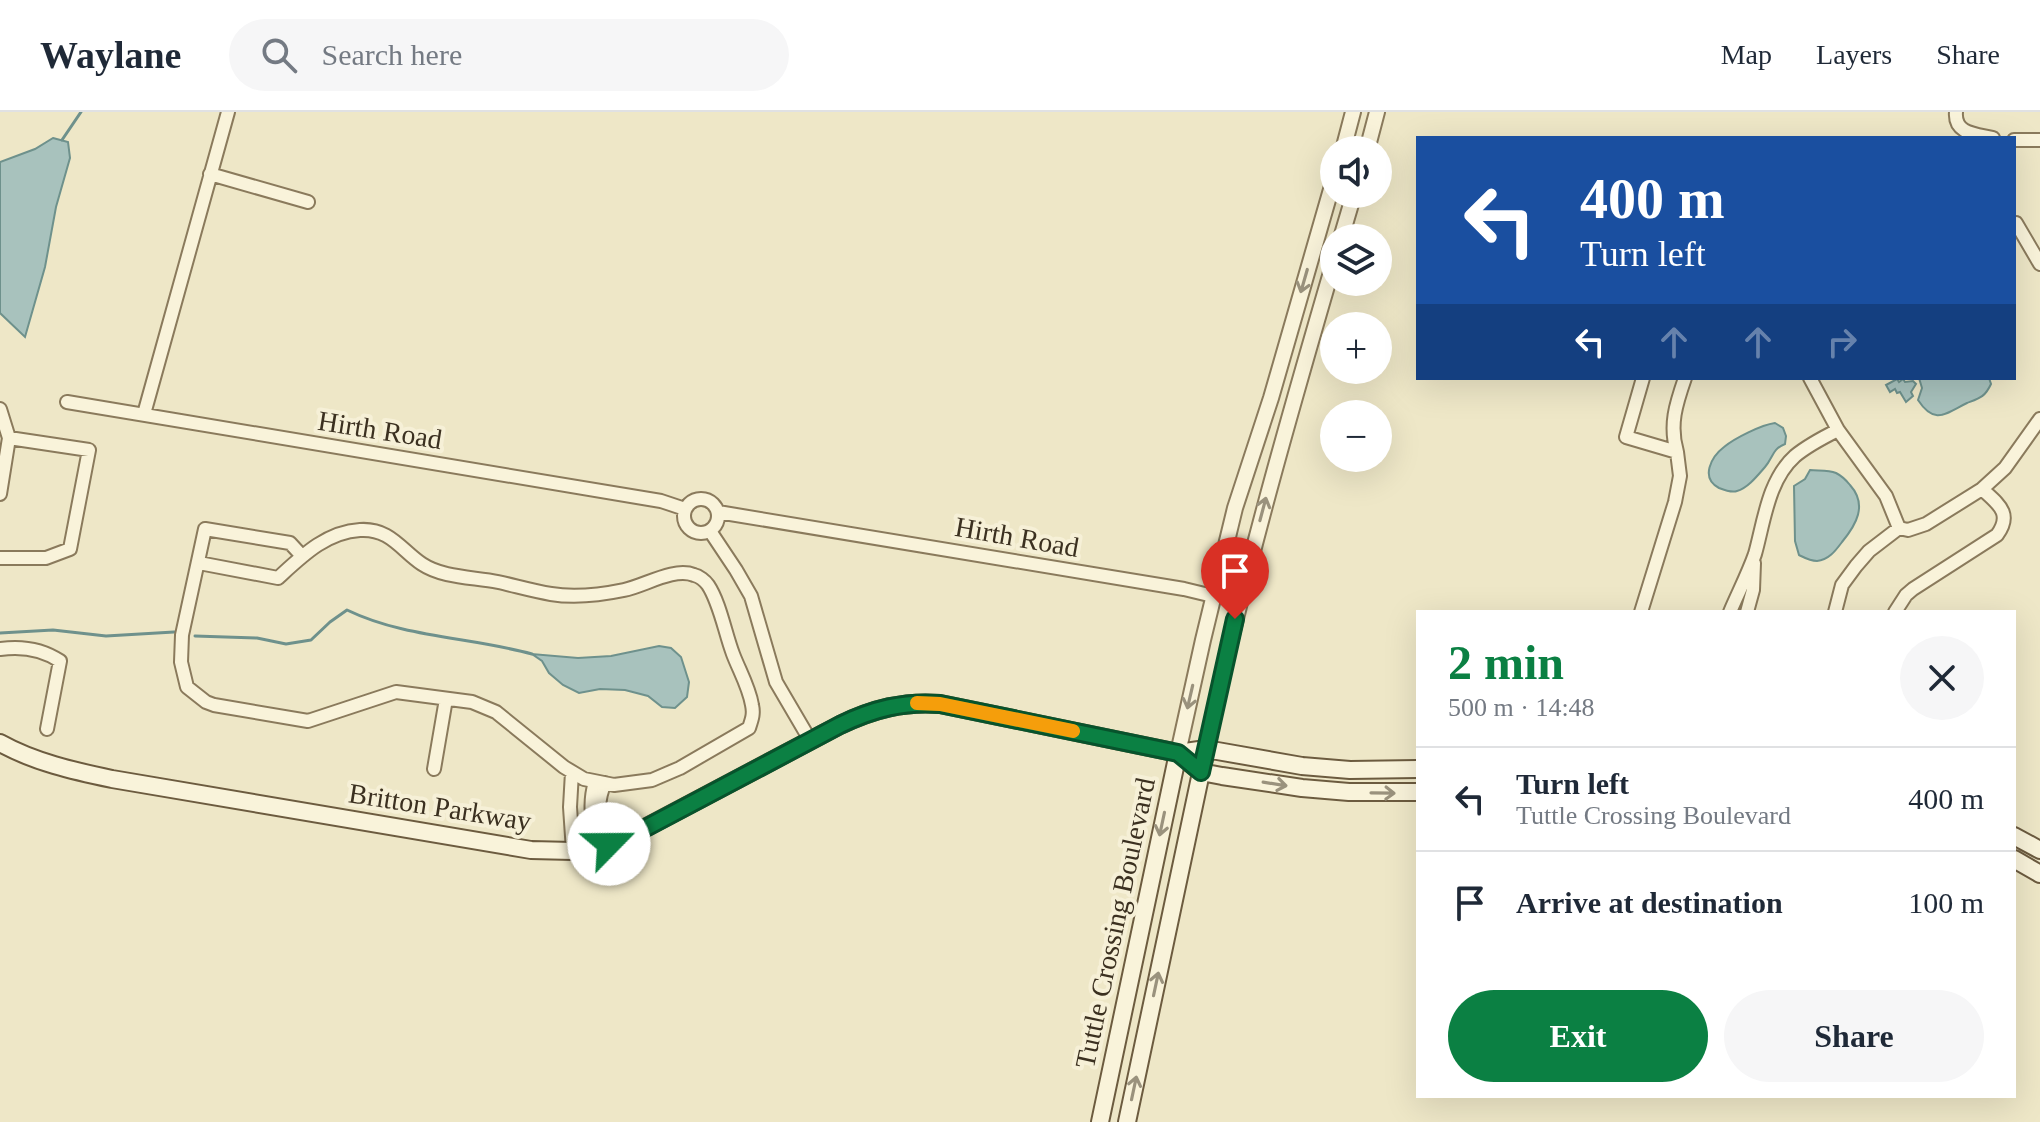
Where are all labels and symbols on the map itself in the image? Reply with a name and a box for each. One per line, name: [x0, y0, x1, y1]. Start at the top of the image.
one-way arrow: [1296, 268, 1311, 294]
street label: Hirth Road: [316, 405, 444, 455]
one-way arrow: [1256, 497, 1271, 523]
street label: Hirth Road: [953, 511, 1081, 563]
pin: [1201, 537, 1269, 619]
one-way arrow: [1182, 683, 1197, 709]
street label: Tuttle Crossing Boulevard: [1069, 775, 1161, 1071]
street label: Britton Parkway: [347, 777, 533, 837]
one-way arrow: [1261, 777, 1287, 792]
one-way arrow: [1369, 785, 1396, 800]
position arrow: [567, 802, 651, 886]
one-way arrow: [1154, 810, 1169, 836]
one-way arrow: [1149, 972, 1164, 997]
one-way arrow: [1127, 1076, 1142, 1101]

